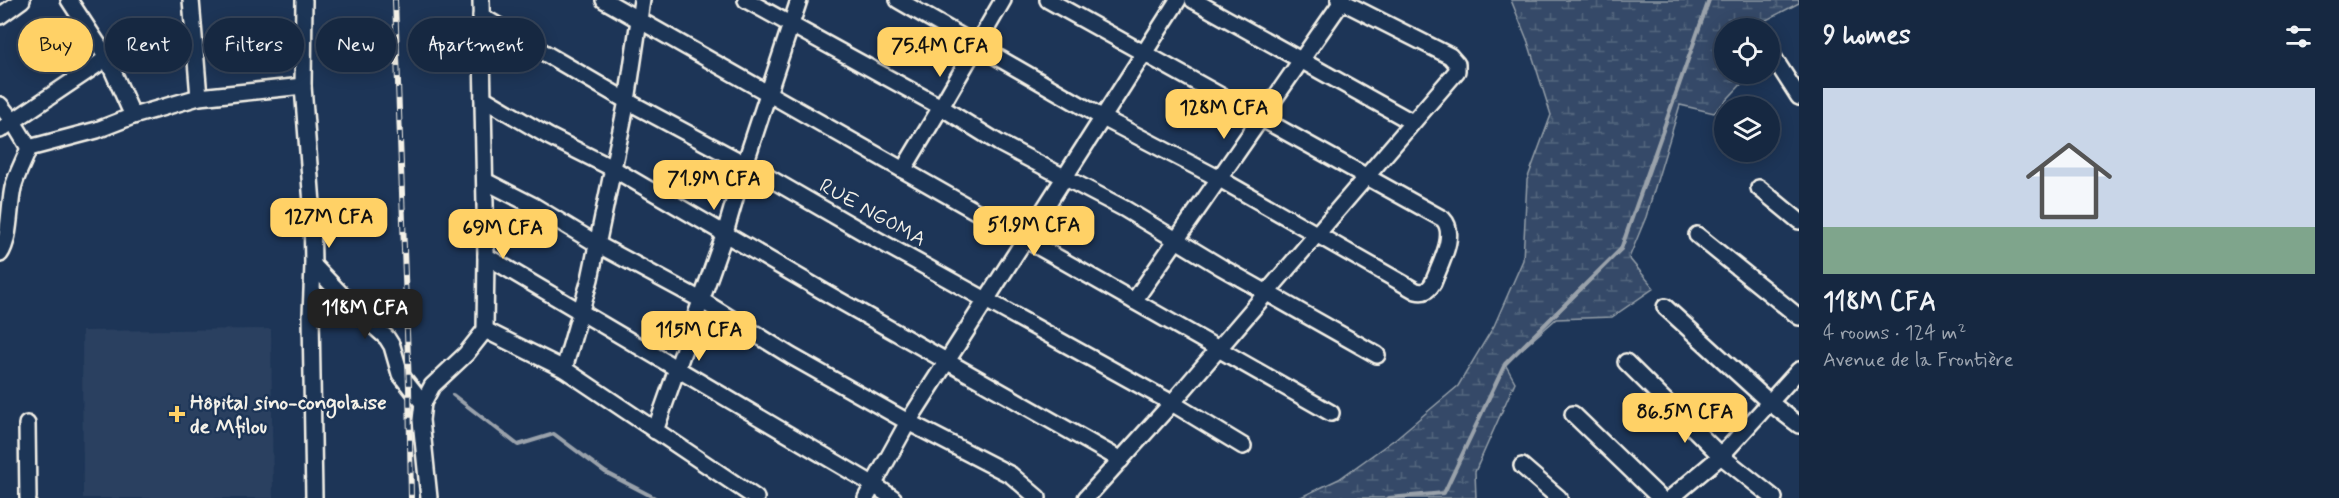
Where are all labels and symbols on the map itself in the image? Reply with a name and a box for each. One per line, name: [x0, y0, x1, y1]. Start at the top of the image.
pin: 75.4M CFA: [871, 27, 1009, 78]
pin: 128M CFA: [1162, 89, 1286, 140]
pin: 71.9M CFA: [645, 160, 783, 211]
street label: RUE NGOMA: [814, 172, 931, 254]
pin: 127M CFA: [267, 198, 391, 249]
pin: 51.9M CFA: [965, 206, 1103, 257]
pin: 69M CFA: [448, 209, 558, 260]
pin: 118M CFA: [303, 289, 427, 340]
pin: 115M CFA: [637, 311, 761, 362]
place label: Hôpital sino-congolaise de Mfilou: [190, 389, 387, 441]
pin: 86.5M CFA: [1616, 393, 1754, 444]
marker: Hôpital sino-congolaise de Mfilou: [168, 405, 186, 423]

